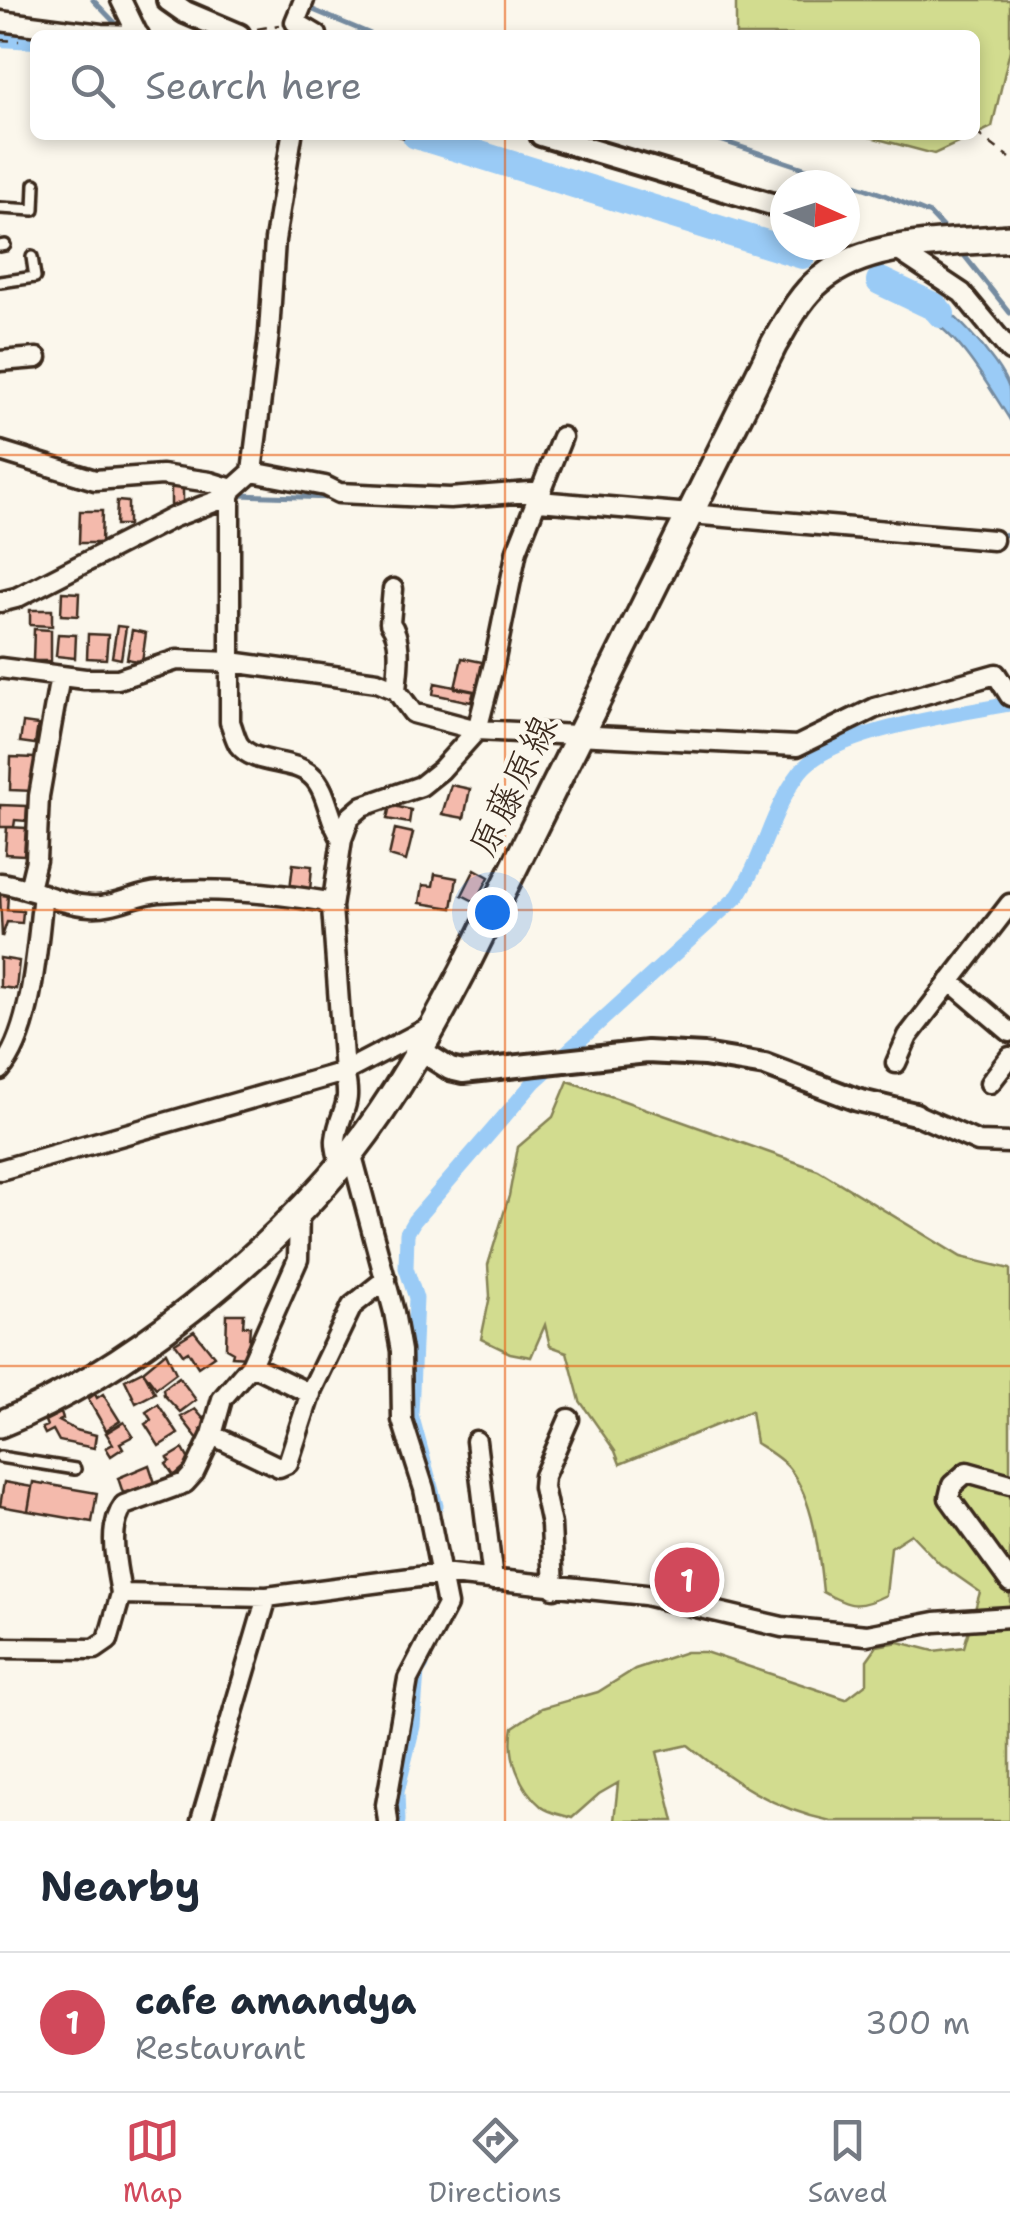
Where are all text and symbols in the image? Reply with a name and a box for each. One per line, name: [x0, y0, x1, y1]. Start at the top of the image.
search box: [30, 30, 980, 140]
icon: search: [65, 58, 120, 113]
text: Search here: [145, 60, 362, 111]
north arrow: [770, 170, 860, 260]
street label: 原藤原線: [456, 706, 569, 865]
your location: [467, 887, 518, 938]
pin: 1: [654, 1542, 720, 1618]
text: Nearby: [40, 1858, 200, 1914]
text: cafe amandya: [135, 1975, 417, 2026]
text: 1: [65, 2001, 80, 2044]
text: 300 m: [865, 2001, 970, 2044]
text: Restaurant: [135, 2026, 306, 2069]
tab: Map: [123, 2113, 183, 2211]
tab: Directions: [428, 2113, 562, 2211]
tab: Saved: [808, 2113, 887, 2211]

